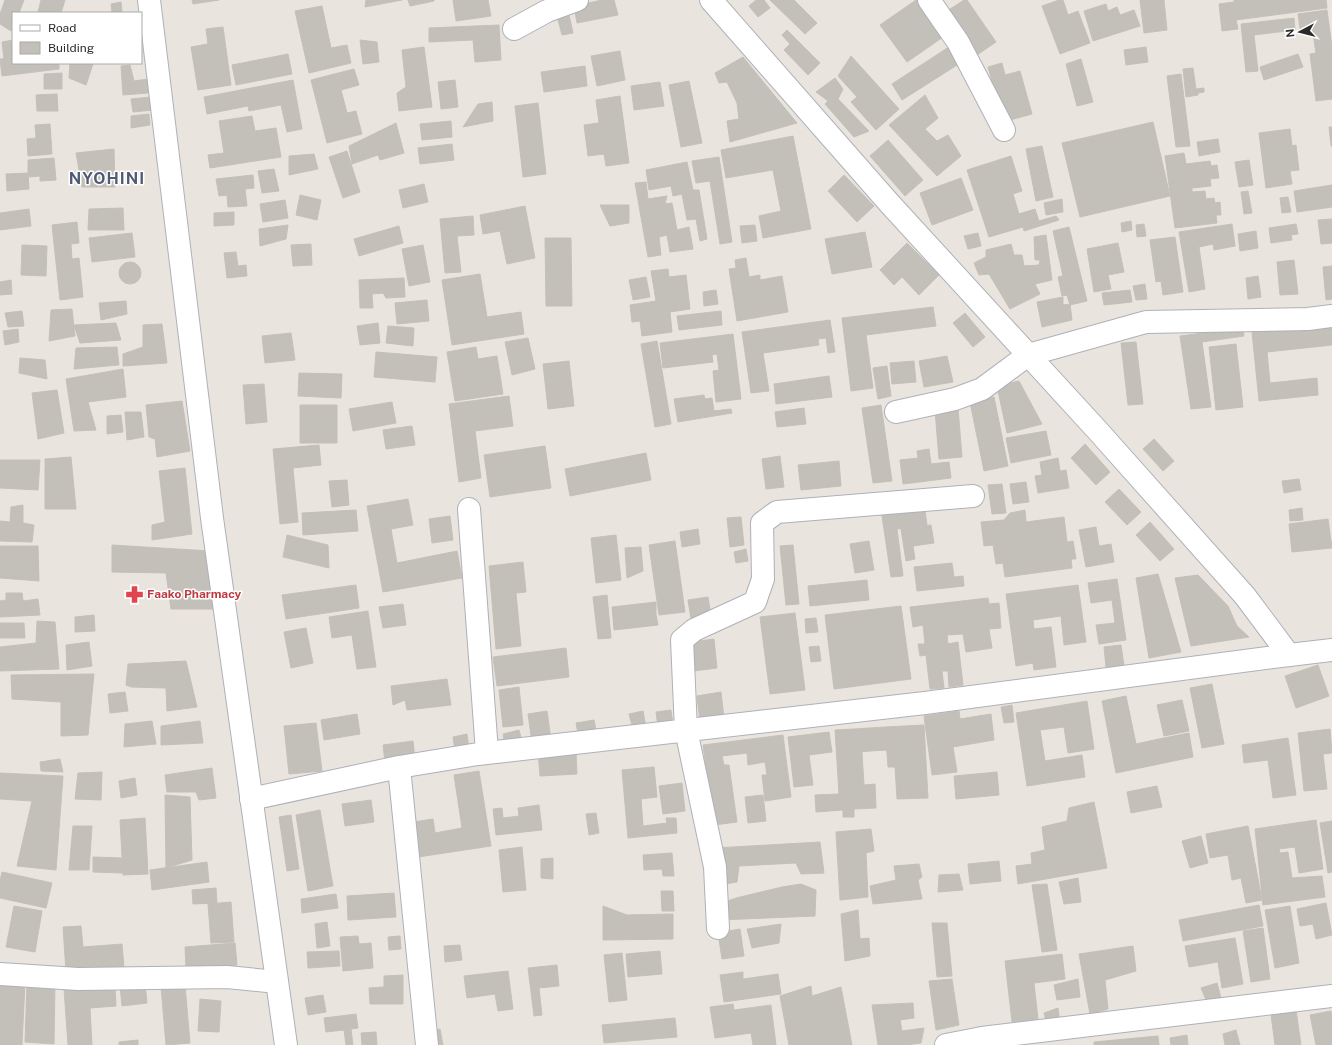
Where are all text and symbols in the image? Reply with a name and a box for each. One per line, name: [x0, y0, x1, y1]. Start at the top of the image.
legend: [12, 12, 142, 64]
north arrow: [1280, 12, 1320, 52]
text: Road: [48, 21, 76, 35]
text: N: [1284, 28, 1297, 38]
text: Building: [48, 41, 94, 55]
district label: NYOHINI: [69, 169, 145, 188]
pharmacy icon: Faako Pharmacy: [124, 584, 144, 604]
place label: Faako Pharmacy: [147, 587, 242, 601]

